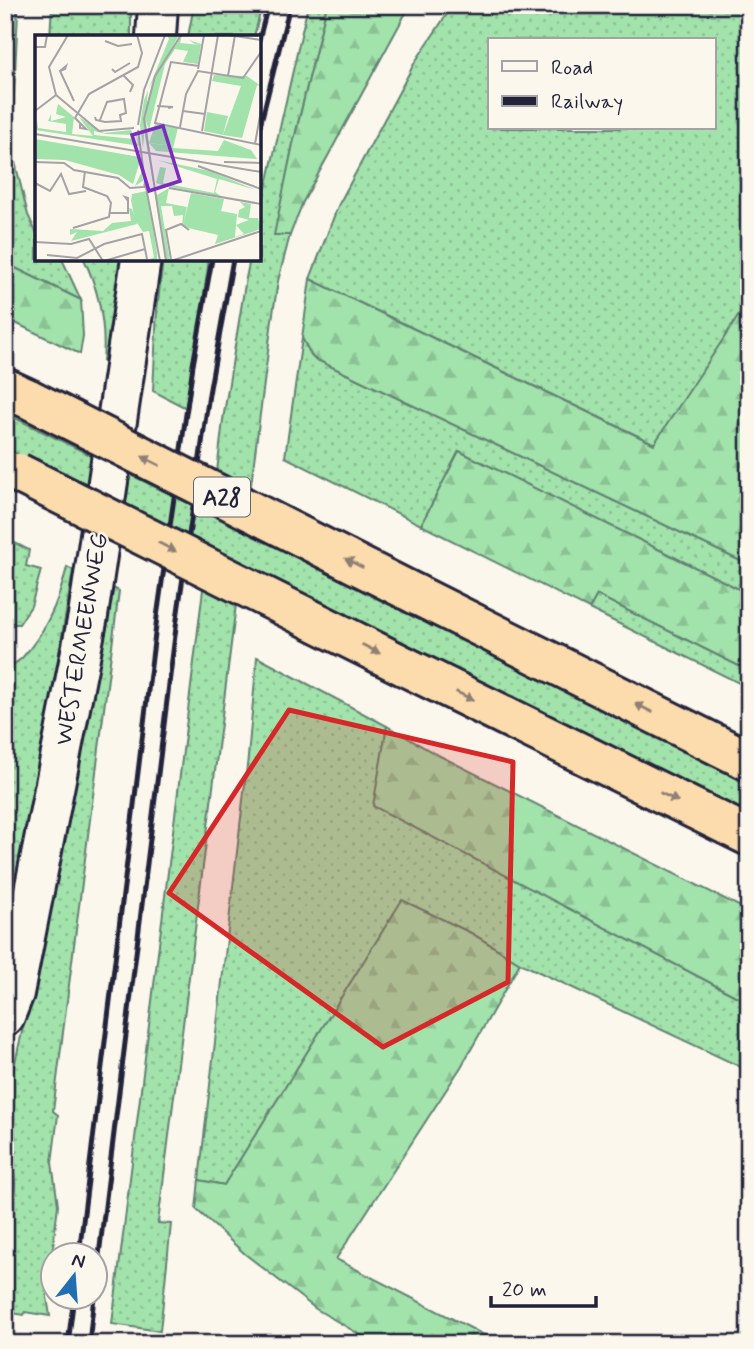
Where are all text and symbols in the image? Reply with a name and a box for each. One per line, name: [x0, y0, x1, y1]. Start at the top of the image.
inset map: [35, 35, 261, 261]
legend: [488, 38, 716, 130]
text: Road: [551, 54, 593, 82]
text: Railway: [551, 88, 623, 116]
one-way arrow: [141, 455, 161, 466]
road number: A28: [194, 477, 250, 516]
street label: WESTERMEENWEG: [48, 530, 116, 748]
one-way arrow: [157, 542, 177, 553]
one-way arrow: [344, 558, 364, 569]
one-way arrow: [361, 643, 381, 654]
one-way arrow: [455, 691, 475, 702]
one-way arrow: [634, 703, 654, 714]
one-way arrow: [659, 792, 679, 803]
north arrow: [38, 1240, 108, 1310]
text: N: [69, 1247, 88, 1275]
scale bar: [491, 1265, 596, 1309]
text: 20 m: [502, 1276, 547, 1304]

